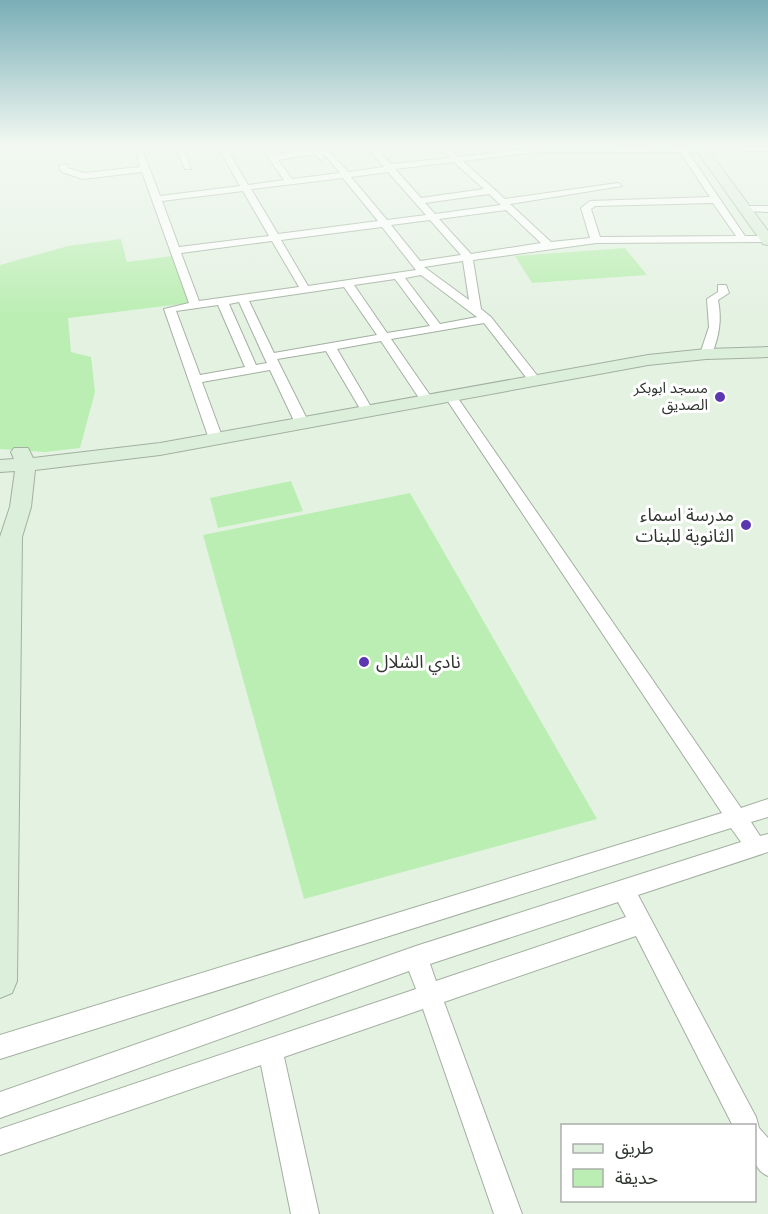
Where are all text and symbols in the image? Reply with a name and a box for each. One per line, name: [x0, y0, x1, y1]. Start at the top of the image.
place label: مسجد ابوبكر الصديق: [633, 378, 708, 415]
marker: مسجد ابوبكر الصديق: [713, 390, 727, 404]
place label: مدرسة اسماء الثانوية للبنات: [635, 503, 734, 548]
marker: مدرسة اسماء الثانوية للبنات: [739, 518, 753, 532]
place label: نادي الشلال: [376, 650, 461, 675]
marker: نادي الشلال: [357, 655, 371, 669]
legend: [561, 1124, 756, 1202]
text: طريق: [615, 1136, 654, 1160]
text: حديقة: [615, 1166, 658, 1190]

